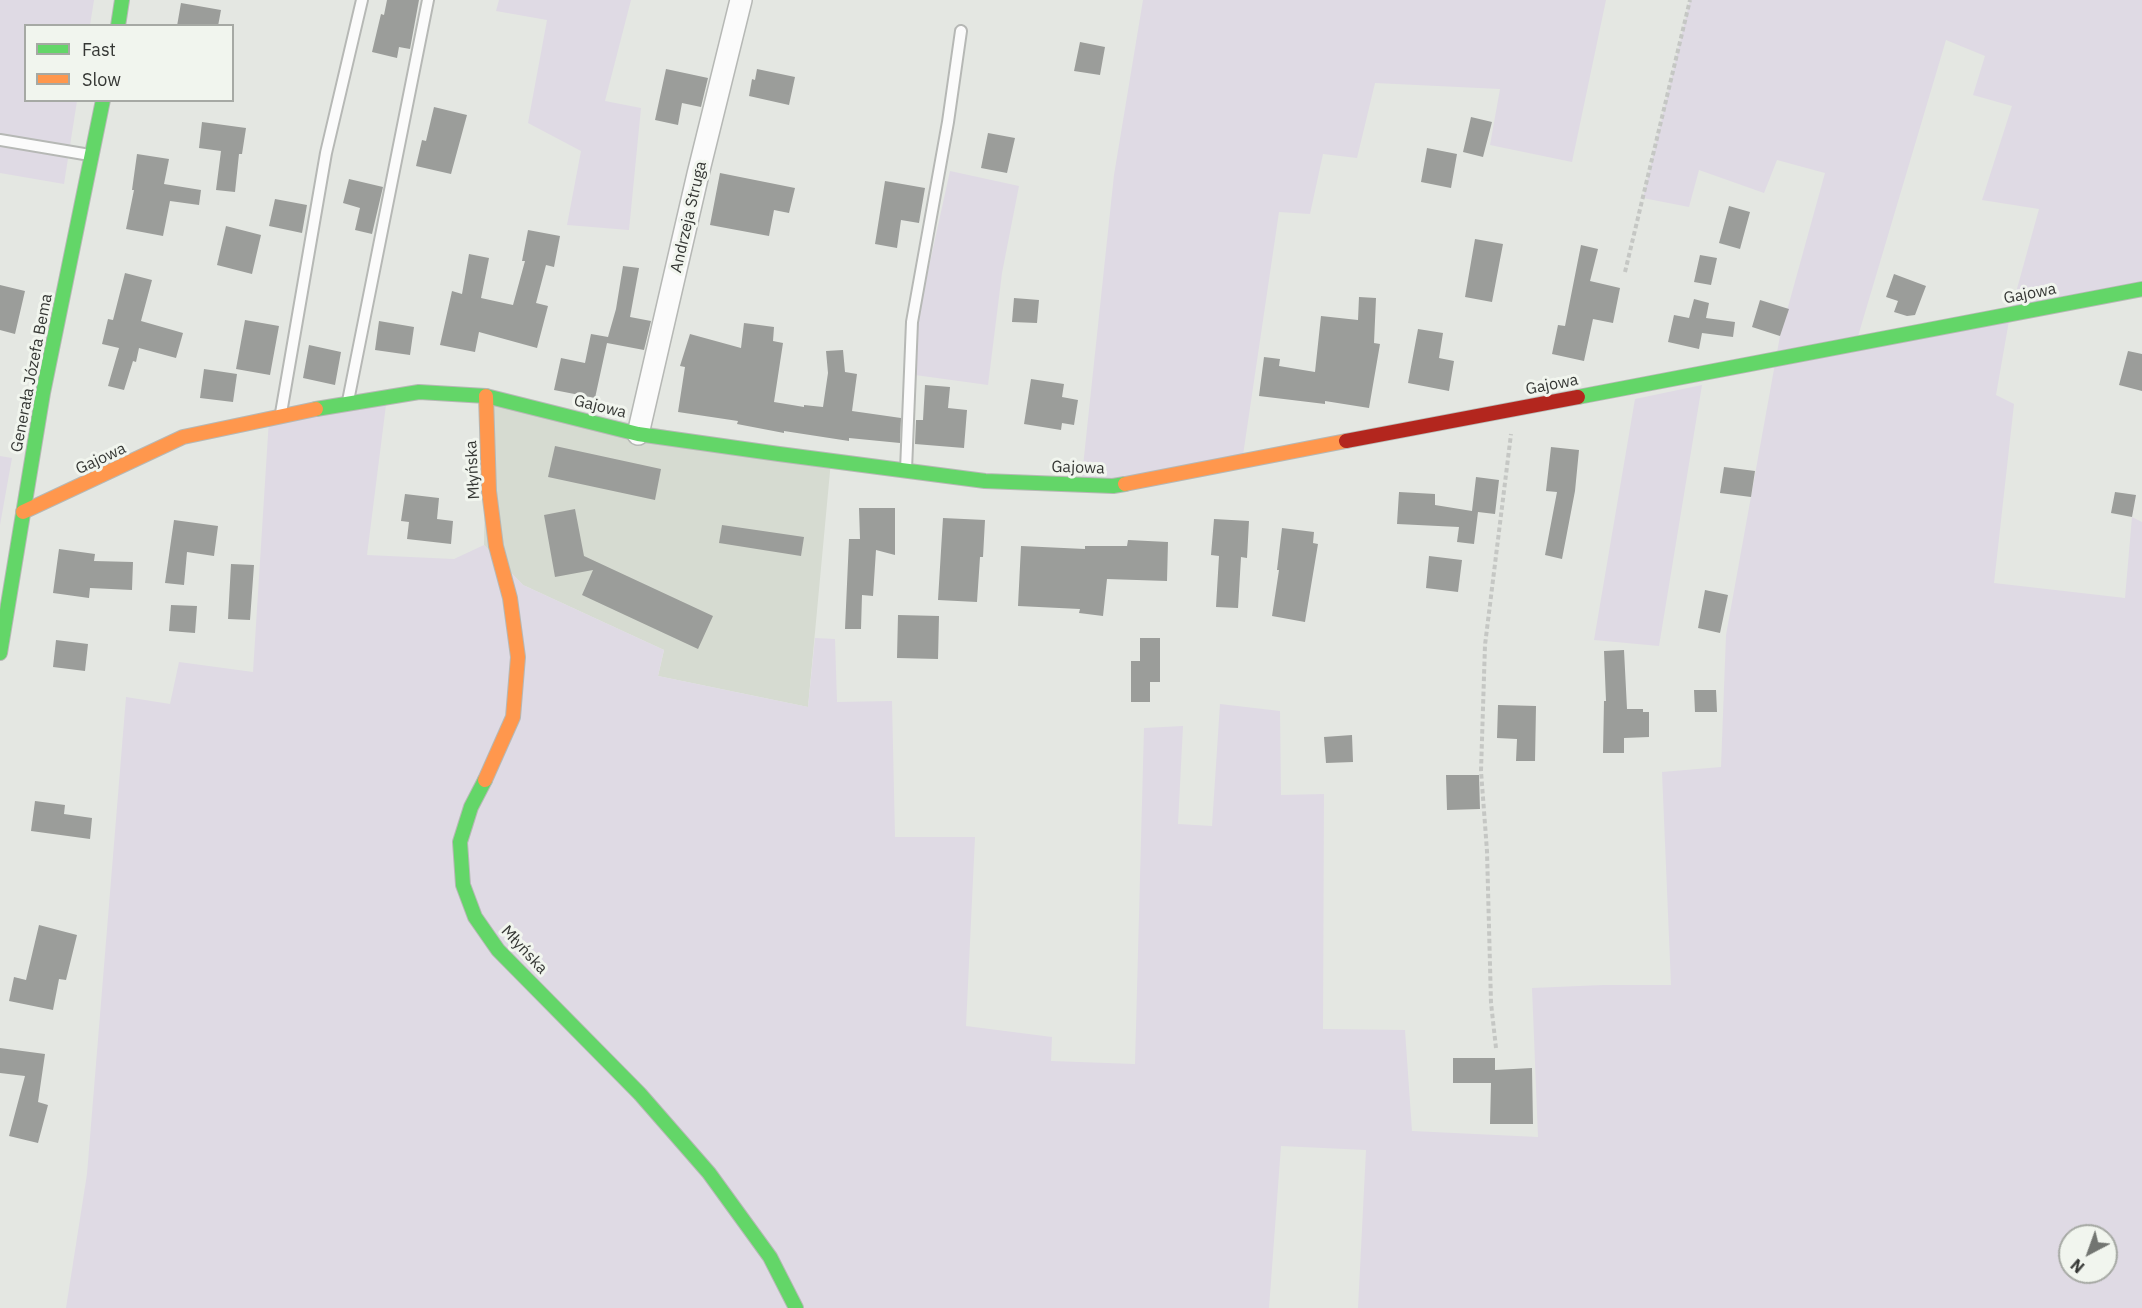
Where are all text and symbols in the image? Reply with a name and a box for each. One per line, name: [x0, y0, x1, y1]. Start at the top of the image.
legend: [24, 24, 234, 102]
text: Fast: [82, 38, 116, 61]
text: Slow: [82, 68, 121, 91]
street label: Andrzeja Struga: [667, 159, 711, 275]
street label: Gajowa: [2002, 279, 2058, 309]
street label: Generała Józefa Bema: [7, 292, 57, 454]
street label: Gajowa: [1524, 370, 1580, 400]
street label: Gajowa: [572, 391, 628, 423]
street label: Gajowa: [73, 439, 129, 479]
street label: Młyńska: [462, 440, 484, 500]
street label: Gajowa: [1051, 457, 1105, 479]
street label: Młyńska: [497, 922, 551, 978]
north arrow: [2058, 1224, 2118, 1284]
text: N: [2067, 1255, 2088, 1277]

